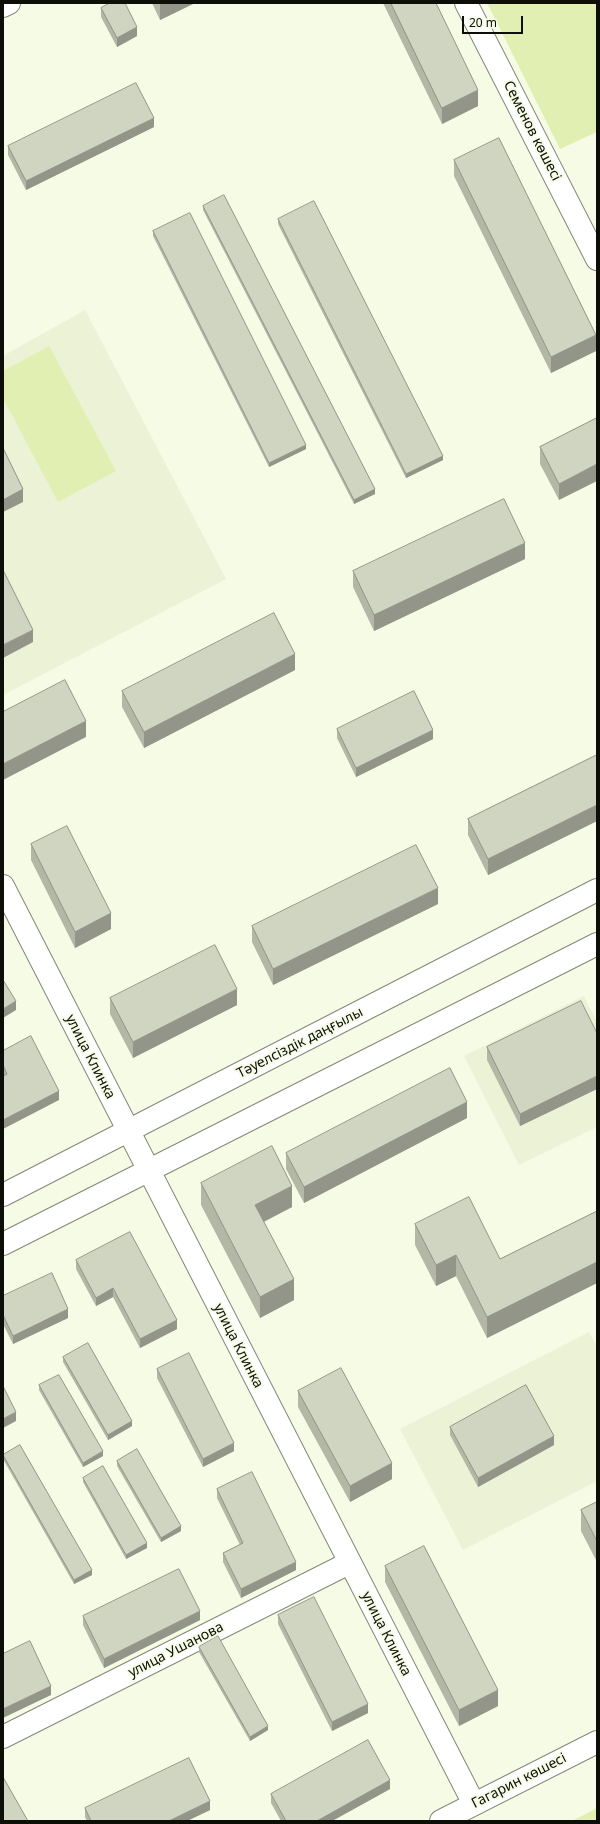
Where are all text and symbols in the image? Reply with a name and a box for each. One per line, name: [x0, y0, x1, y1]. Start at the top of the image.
scale bar: [464, 8, 525, 34]
text: 20 m: [469, 14, 497, 31]
street label: Семенов көшесі: [500, 78, 564, 184]
street label: Тәуелсіздік даңғылы: [234, 1004, 366, 1082]
street label: улица Клинка: [62, 1012, 118, 1102]
street label: улица Клинка: [210, 1301, 266, 1391]
street label: улица Клинка: [358, 1589, 414, 1679]
street label: улица Ушанова: [126, 1619, 226, 1681]
street label: Гагарин көшесі: [469, 1750, 569, 1812]

